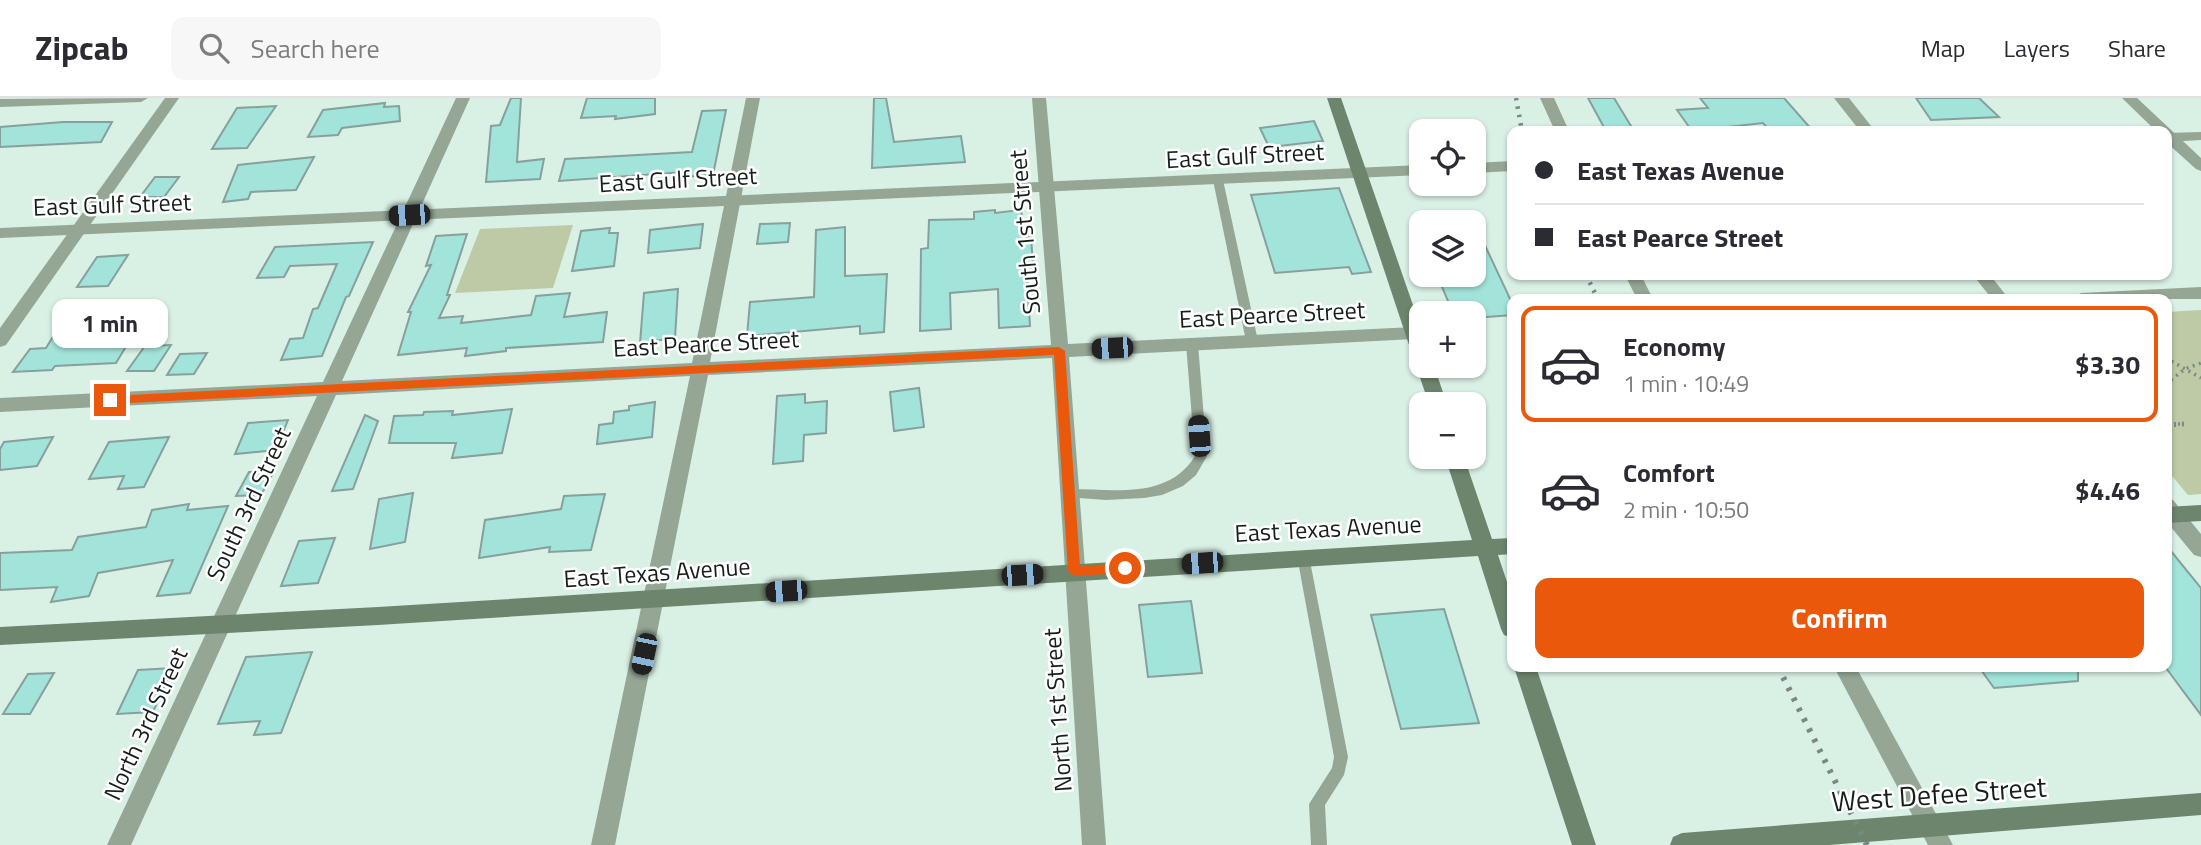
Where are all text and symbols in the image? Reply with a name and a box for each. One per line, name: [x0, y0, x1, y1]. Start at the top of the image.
search box: [171, 17, 661, 80]
text: Zipcab: [35, 23, 129, 73]
icon: search: [195, 29, 233, 67]
text: Search here: [251, 29, 380, 68]
text: Map: [1921, 30, 1966, 66]
text: Layers: [2004, 30, 2070, 66]
text: Share: [2108, 30, 2166, 66]
map controls: [1409, 119, 1486, 469]
button: locate: [1409, 119, 1486, 196]
street label: East Gulf Street: [1165, 133, 1326, 177]
street label: South 1st Street: [999, 148, 1049, 316]
text: East Texas Avenue: [1577, 151, 1784, 190]
street label: East Gulf Street: [598, 157, 759, 201]
street label: East Gulf Street: [32, 183, 192, 225]
car: [388, 203, 431, 227]
button: layers: [1409, 210, 1486, 287]
text: East Pearce Street: [1577, 218, 1783, 257]
street label: East Pearce Street: [1178, 291, 1366, 337]
callout: 1 min: [52, 299, 168, 348]
button: +: [1409, 301, 1486, 378]
text: 1 min: [82, 306, 138, 341]
street label: East Pearce Street: [612, 320, 800, 366]
text: Economy: [1623, 327, 1725, 366]
icon: car: [1539, 333, 1602, 396]
car: [1091, 336, 1134, 360]
text: $3.30: [2075, 345, 2140, 384]
text: 1 min · 10:49: [1623, 366, 1749, 401]
route end: [94, 384, 126, 416]
button: −: [1409, 392, 1486, 469]
car: [1188, 414, 1211, 458]
street label: South 3rd Street: [197, 420, 300, 587]
text: Comfort: [1623, 453, 1715, 492]
icon: car: [1539, 459, 1602, 522]
text: $4.46: [2075, 471, 2140, 510]
text: 2 min · 10:50: [1623, 492, 1749, 527]
street label: East Texas Avenue: [1234, 505, 1422, 551]
street label: East Texas Avenue: [562, 548, 751, 596]
car: [1181, 551, 1224, 575]
route start: [1109, 552, 1141, 584]
car: [1001, 563, 1044, 587]
button: Confirm: [1535, 578, 2144, 658]
car: [765, 579, 808, 603]
street label: North 1st Street: [1033, 627, 1081, 793]
car: [630, 631, 659, 677]
street label: North 3rd Street: [94, 641, 197, 806]
street label: West Defee Street: [1830, 765, 2048, 822]

